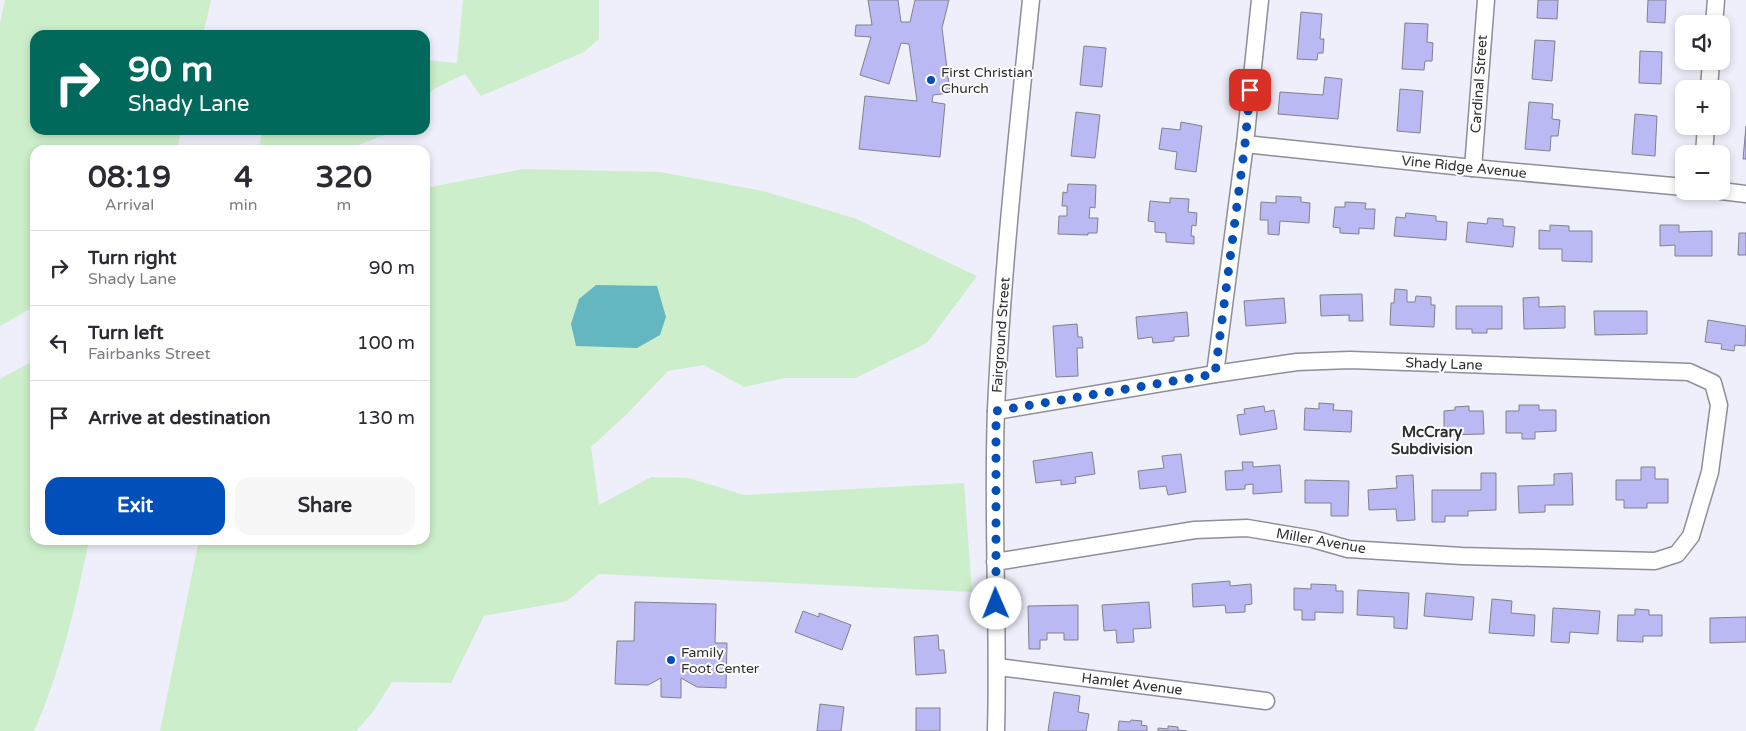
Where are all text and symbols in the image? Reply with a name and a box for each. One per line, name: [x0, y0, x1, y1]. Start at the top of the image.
map controls: [1675, 15, 1730, 200]
button: sound: [1675, 15, 1730, 70]
street label: Cardinal Street: [1467, 34, 1491, 134]
text: 90 m: [128, 49, 213, 91]
icon: right: [45, 50, 110, 115]
place label: First Christian Church: [941, 64, 1033, 97]
pin: [1229, 69, 1271, 111]
marker: First Christian Church: [925, 74, 937, 86]
icon: arrive: [1236, 76, 1264, 104]
button: +: [1675, 80, 1730, 135]
text: Shady Lane: [128, 91, 249, 117]
button: −: [1675, 145, 1730, 200]
street label: Vine Ridge Avenue: [1400, 152, 1528, 182]
text: 08:19: [88, 159, 171, 196]
text: 4: [234, 159, 253, 196]
text: 320: [316, 159, 372, 196]
text: Arrival: [105, 195, 154, 215]
text: min: [229, 195, 258, 215]
text: m: [336, 195, 351, 215]
text: Turn right: [88, 247, 176, 269]
icon: right: [45, 254, 73, 282]
text: 90 m: [369, 257, 415, 279]
text: Shady Lane: [88, 269, 176, 289]
street label: Fairground Street: [988, 276, 1014, 393]
text: Turn left: [88, 322, 164, 344]
icon: left: [45, 329, 73, 357]
text: 100 m: [357, 332, 415, 354]
text: Fairbanks Street: [88, 344, 211, 364]
street label: Shady Lane: [1405, 354, 1483, 374]
icon: arrive: [45, 404, 73, 432]
text: Arrive at destination: [88, 407, 271, 429]
text: 130 m: [357, 407, 415, 429]
district label: McCrary Subdivision: [1391, 423, 1473, 458]
button: Exit: [45, 477, 225, 535]
button: Share: [235, 477, 415, 535]
street label: Miller Avenue: [1275, 525, 1367, 557]
position arrow: [969, 577, 1021, 629]
place label: Family Foot Center: [681, 644, 760, 677]
marker: Family Foot Center: [665, 654, 677, 666]
street label: Hamlet Avenue: [1080, 669, 1184, 699]

